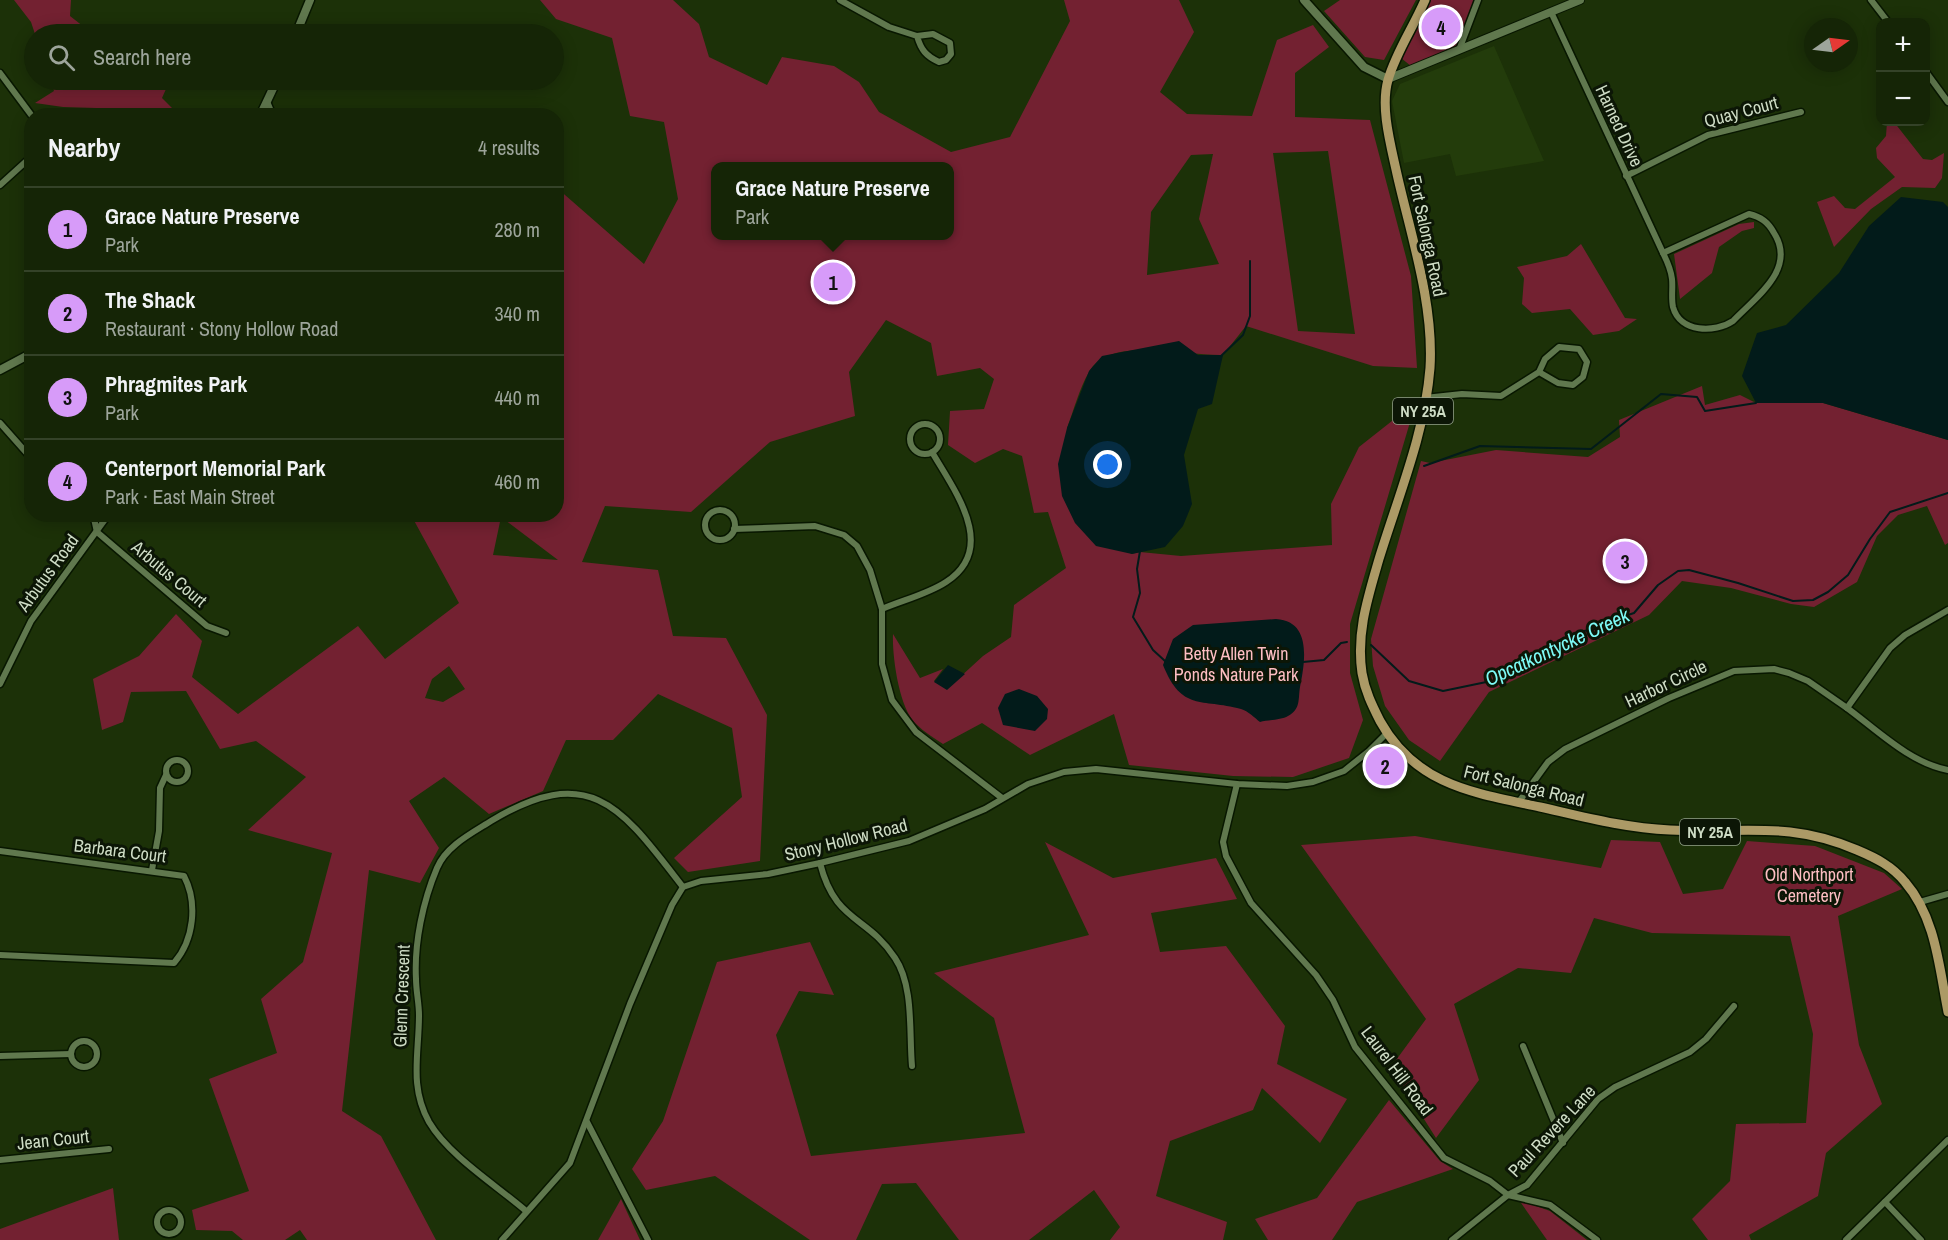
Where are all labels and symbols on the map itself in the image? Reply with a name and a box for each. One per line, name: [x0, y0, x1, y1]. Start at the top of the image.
pin: 4: [1422, 4, 1460, 50]
north arrow: [1804, 18, 1858, 72]
street label: Harned Drive: [1590, 81, 1649, 171]
street label: Quay Court: [1701, 90, 1781, 133]
street label: Fort Salonga Road: [1402, 173, 1453, 299]
pin: 1: [814, 260, 852, 304]
road number: NY 25A: [1393, 398, 1453, 424]
your location: [1093, 450, 1122, 479]
street label: Arbutus Road: [10, 529, 84, 617]
street label: Arbutus Court: [126, 534, 212, 612]
pin: 3: [1606, 538, 1644, 584]
water label: Opcatkontycke Creek: [1480, 601, 1634, 692]
park label: Betty Allen Twin Ponds Nature Park: [1174, 641, 1299, 687]
street label: Harbor Circle: [1621, 654, 1711, 713]
pin: 2: [1366, 744, 1404, 789]
street label: Fort Salonga Road: [1461, 758, 1587, 813]
street label: Stony Hollow Road: [782, 812, 910, 867]
road number: NY 25A: [1680, 819, 1740, 845]
street label: Barbara Court: [73, 832, 168, 869]
park label: Old Northport Cemetery: [1765, 862, 1853, 908]
street label: Glenn Crescent: [387, 944, 416, 1048]
street label: Laurel Hill Road: [1356, 1021, 1439, 1120]
street label: Paul Revere Lane: [1502, 1079, 1601, 1182]
street label: Jean Court: [16, 1123, 90, 1156]

